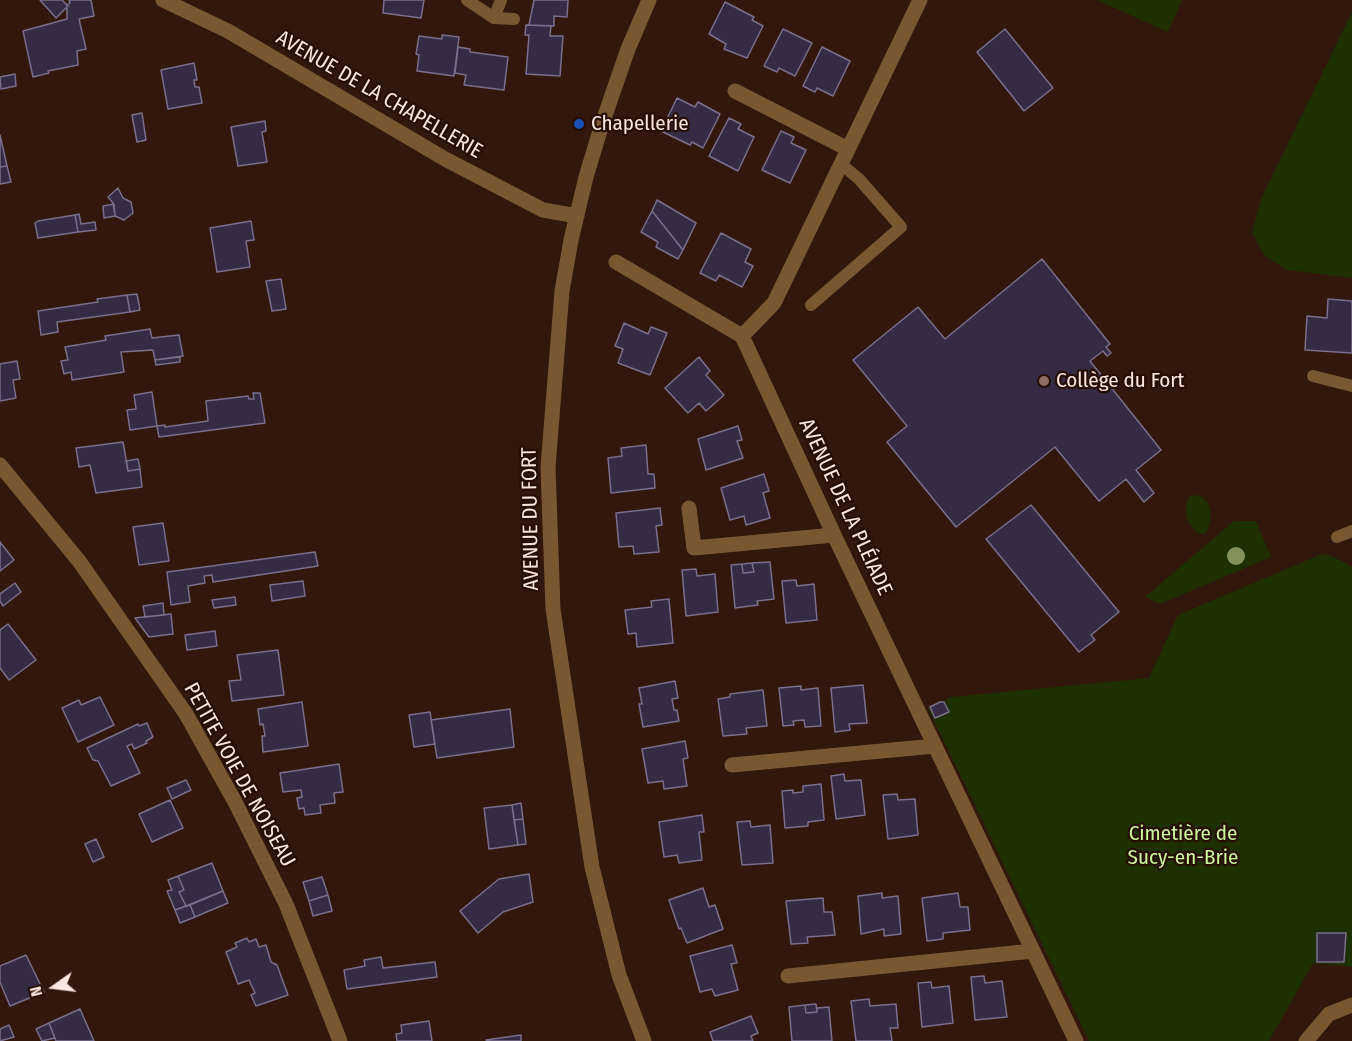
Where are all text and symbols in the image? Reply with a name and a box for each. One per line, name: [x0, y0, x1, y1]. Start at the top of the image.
street label: AVENUE DE LA CHAPELLERIE: [271, 26, 487, 164]
place label: Chapellerie: [591, 111, 689, 137]
marker: Chapellerie: [572, 117, 586, 131]
place label: Collège du Fort: [1056, 368, 1184, 394]
marker: Collège du Fort: [1037, 374, 1051, 388]
street label: AVENUE DE LA PLÉIADE: [793, 415, 897, 599]
street label: AVENUE DU FORT: [517, 447, 545, 591]
street label: PETITE VOIE DE NOISEAU: [178, 679, 300, 871]
park label: Cimetière de Sucy-en-Brie: [1128, 821, 1238, 871]
north arrow: [24, 957, 84, 1017]
text: N: [26, 985, 46, 998]

